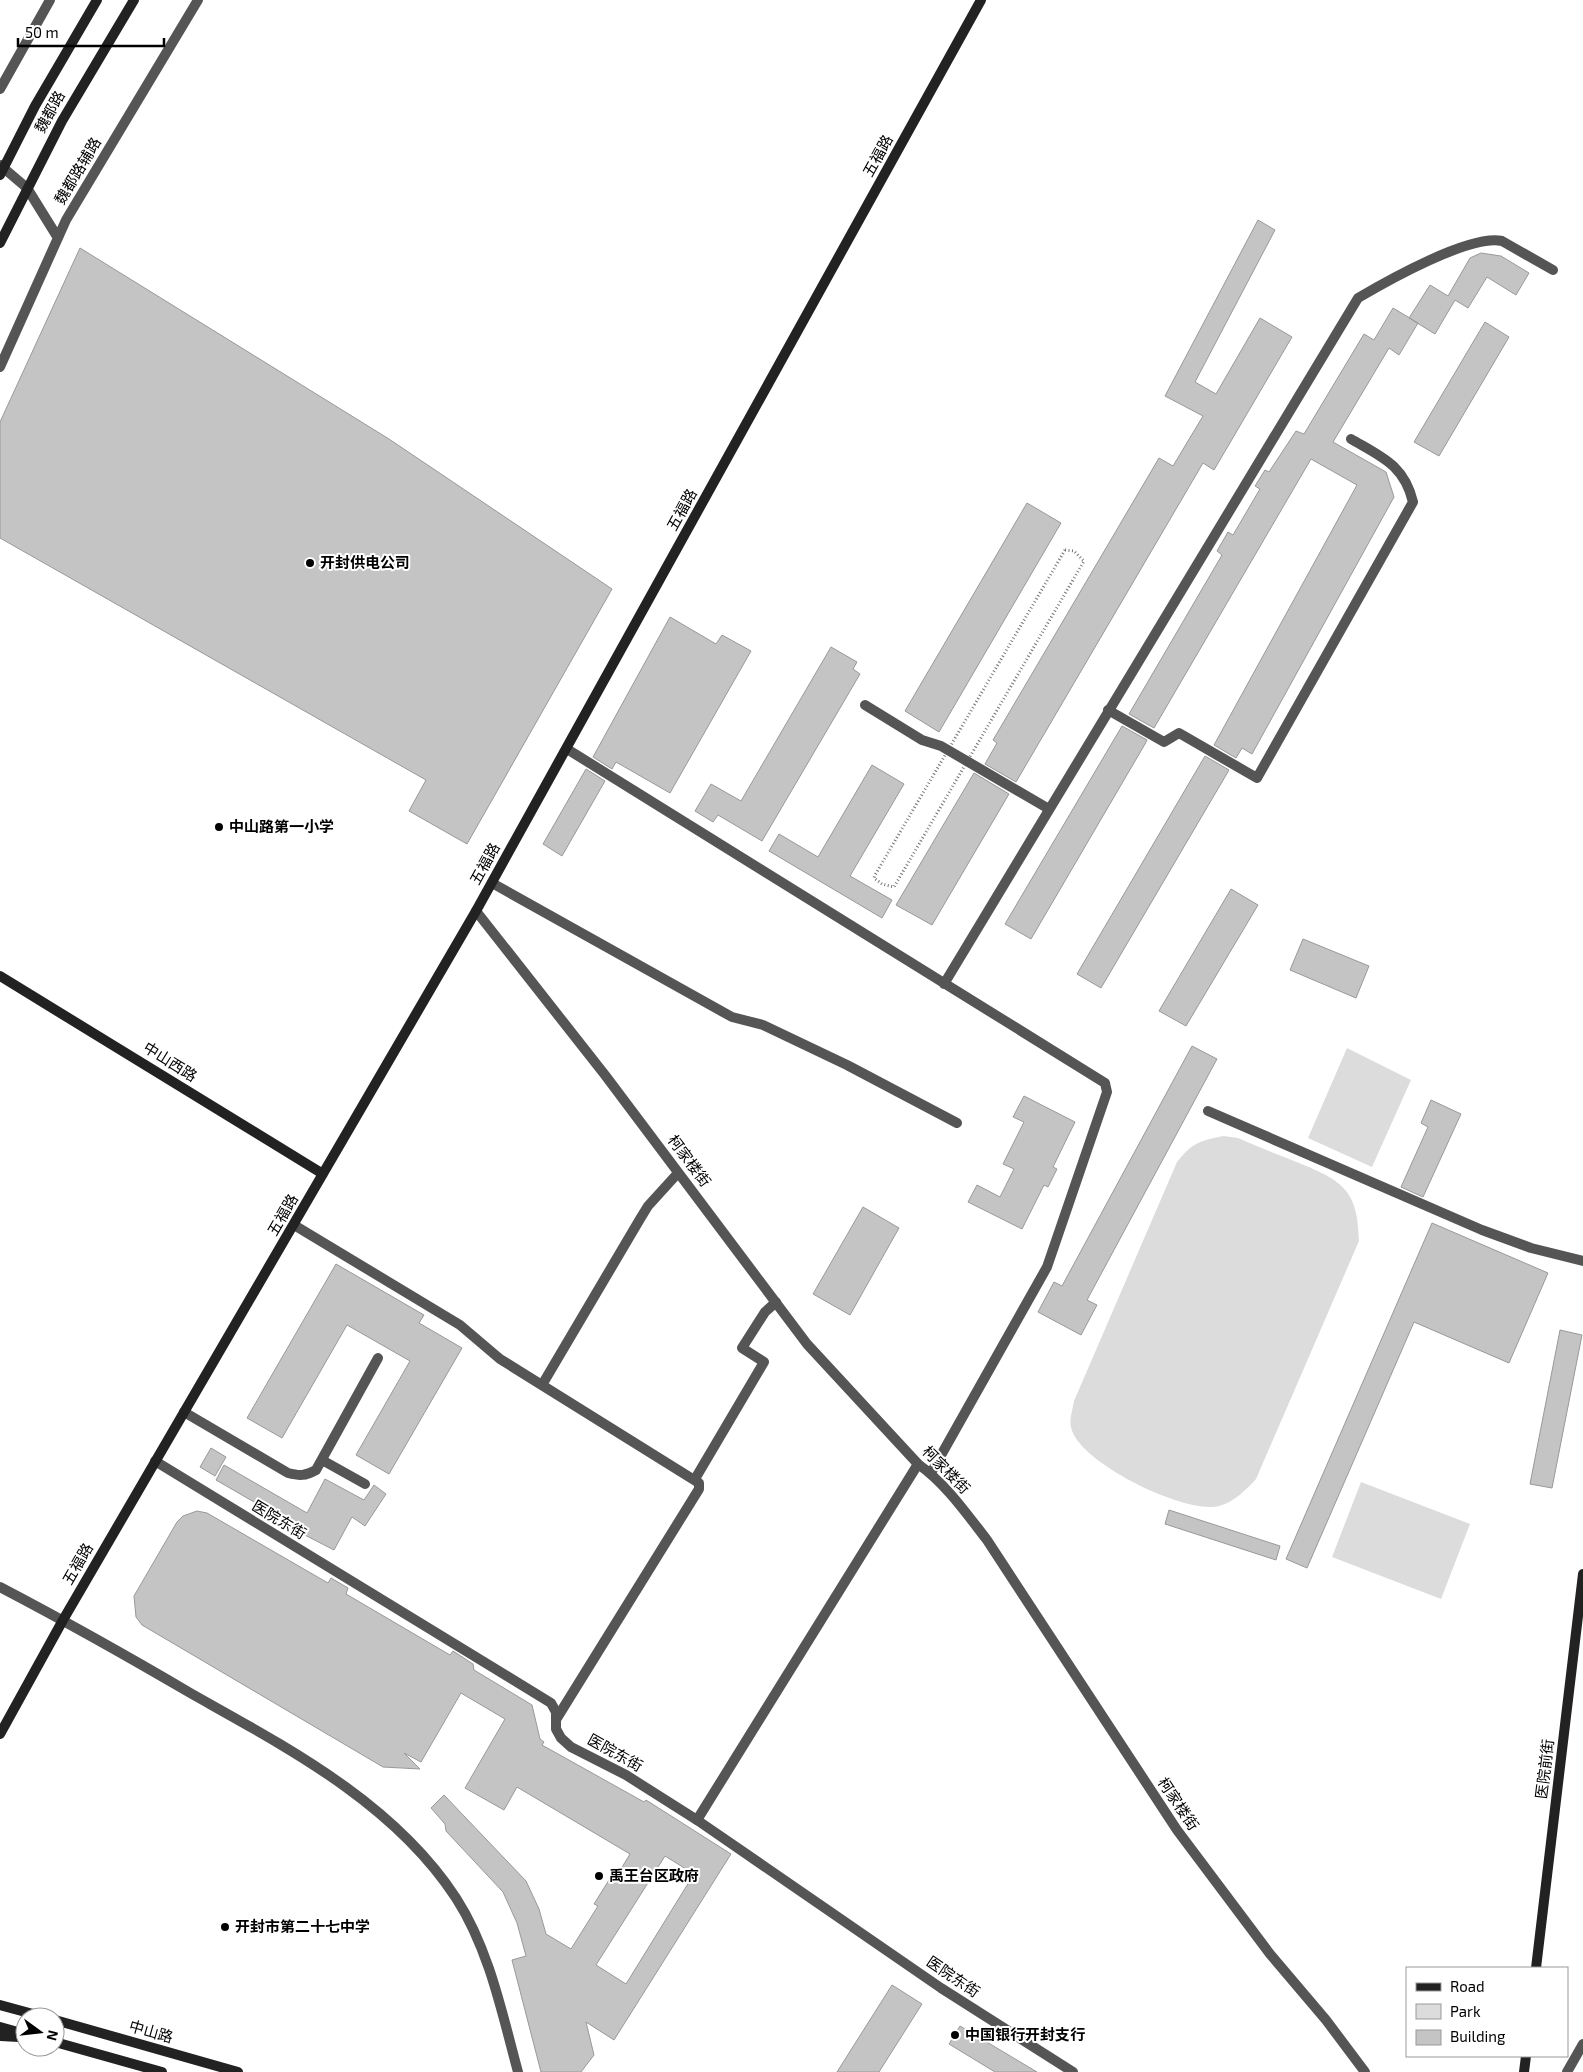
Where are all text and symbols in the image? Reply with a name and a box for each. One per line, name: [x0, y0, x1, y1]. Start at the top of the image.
scale bar: [18, 15, 164, 47]
text: 50 m: [25, 23, 59, 41]
street label: 魏都路: [30, 87, 68, 136]
street label: 五福路: [858, 131, 896, 180]
street label: 魏都路辅路: [50, 134, 104, 207]
street label: 五福路: [662, 485, 700, 534]
place label: 开封供电公司: [320, 553, 410, 571]
marker: 开封供电公司: [304, 557, 316, 569]
place label: 中山路第一小学: [229, 817, 334, 835]
marker: 中山路第一小学: [213, 821, 225, 833]
street label: 五福路: [465, 839, 503, 888]
street label: 中山西路: [140, 1038, 201, 1085]
street label: 柯家楼街: [665, 1131, 715, 1190]
street label: 五福路: [263, 1191, 301, 1238]
street label: 柯家楼街: [919, 1442, 974, 1497]
street label: 医院东街: [249, 1496, 310, 1542]
street label: 五福路: [58, 1540, 96, 1587]
street label: 医院东街: [585, 1730, 646, 1775]
street label: 医院前街: [1531, 1738, 1557, 1800]
street label: 柯家楼街: [1155, 1774, 1203, 1833]
place label: 禹王台区政府: [609, 1866, 699, 1884]
marker: 禹王台区政府: [593, 1870, 605, 1882]
place label: 开封市第二十七中学: [235, 1917, 370, 1935]
marker: 开封市第二十七中学: [219, 1921, 231, 1933]
street label: 医院东街: [924, 1952, 983, 2000]
legend: [1406, 1967, 1568, 2057]
text: Road: [1450, 1977, 1485, 1995]
text: Park: [1450, 2002, 1481, 2020]
north arrow: [15, 2007, 65, 2057]
street label: 中山路: [127, 2016, 175, 2046]
place label: 中国银行开封支行: [965, 2025, 1085, 2043]
text: Building: [1450, 2027, 1506, 2045]
text: N: [44, 2028, 63, 2043]
marker: 中国银行开封支行: [949, 2029, 961, 2041]

